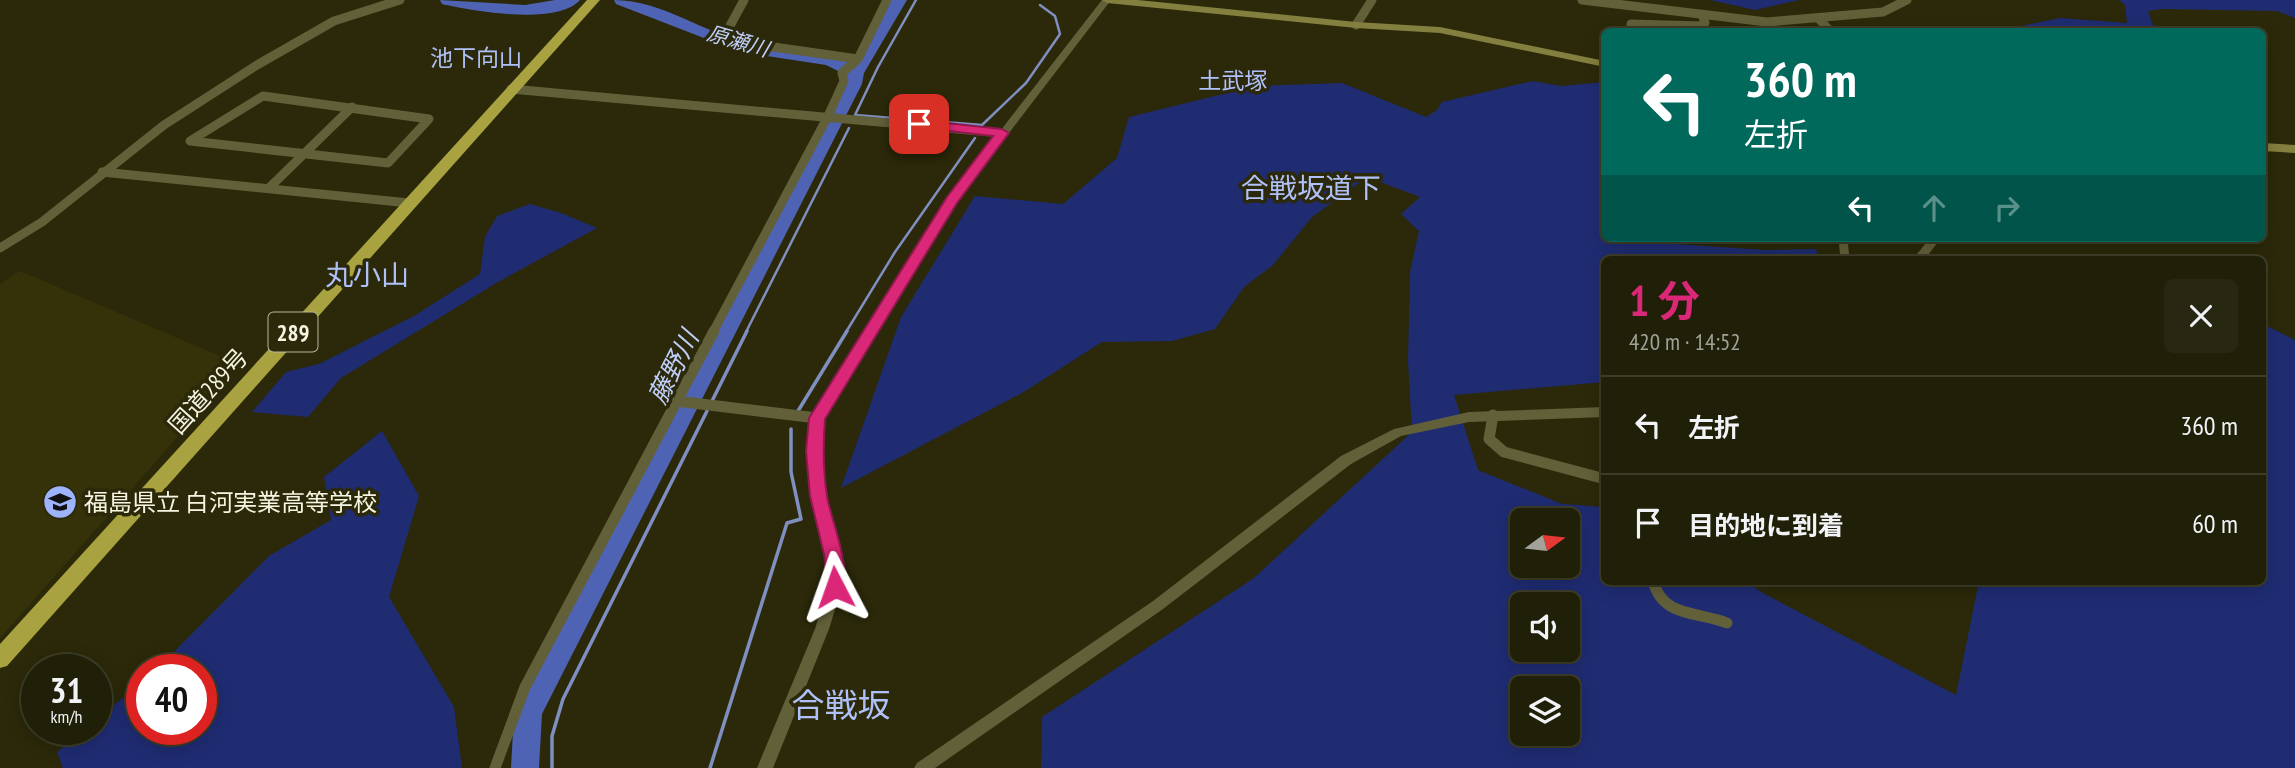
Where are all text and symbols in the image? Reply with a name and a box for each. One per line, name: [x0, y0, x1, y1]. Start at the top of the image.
water label: 原瀬川: [704, 19, 774, 63]
district label: 池下向山: [430, 43, 522, 72]
text: 360 m: [1744, 47, 1857, 111]
icon: left: [1629, 56, 1720, 147]
district label: 土武塚: [1199, 66, 1268, 95]
pin: [889, 94, 949, 154]
icon: arrive: [900, 105, 938, 143]
text: 左折: [1744, 113, 1808, 155]
district label: 合戦坂道下: [1241, 169, 1381, 206]
icon: left: [1842, 189, 1880, 227]
icon: ahead: [1915, 189, 1953, 227]
icon: right: [1988, 189, 2026, 227]
district label: 丸小山: [325, 256, 409, 293]
text: 1 分: [1629, 273, 1700, 328]
button: close: [2164, 279, 2238, 353]
road number: 289: [268, 312, 318, 352]
water label: 藤野川: [641, 322, 707, 409]
text: 420 m · 14:52: [1629, 327, 1741, 356]
street label: 国道289号: [162, 342, 254, 440]
icon: left: [1629, 406, 1667, 444]
text: 360 m: [2180, 409, 2238, 442]
text: 左折: [1688, 411, 1740, 444]
school or university icon: 福島県立 白河実業高等学校: [41, 483, 79, 521]
place label: 福島県立 白河実業高等学校: [84, 487, 377, 518]
icon: arrive: [1629, 504, 1667, 542]
text: 60 m: [2192, 507, 2238, 540]
north arrow: [1510, 508, 1580, 578]
map controls: [1510, 508, 1580, 746]
text: 目的地に到着: [1688, 509, 1844, 542]
position arrow: [798, 550, 872, 624]
button: sound: [1510, 592, 1580, 662]
speed limit sign: 40: [126, 654, 217, 745]
text: 31: [50, 667, 83, 713]
button: layers: [1510, 676, 1580, 746]
district label: 合戦坂: [792, 683, 891, 726]
text: km/h: [51, 705, 82, 728]

